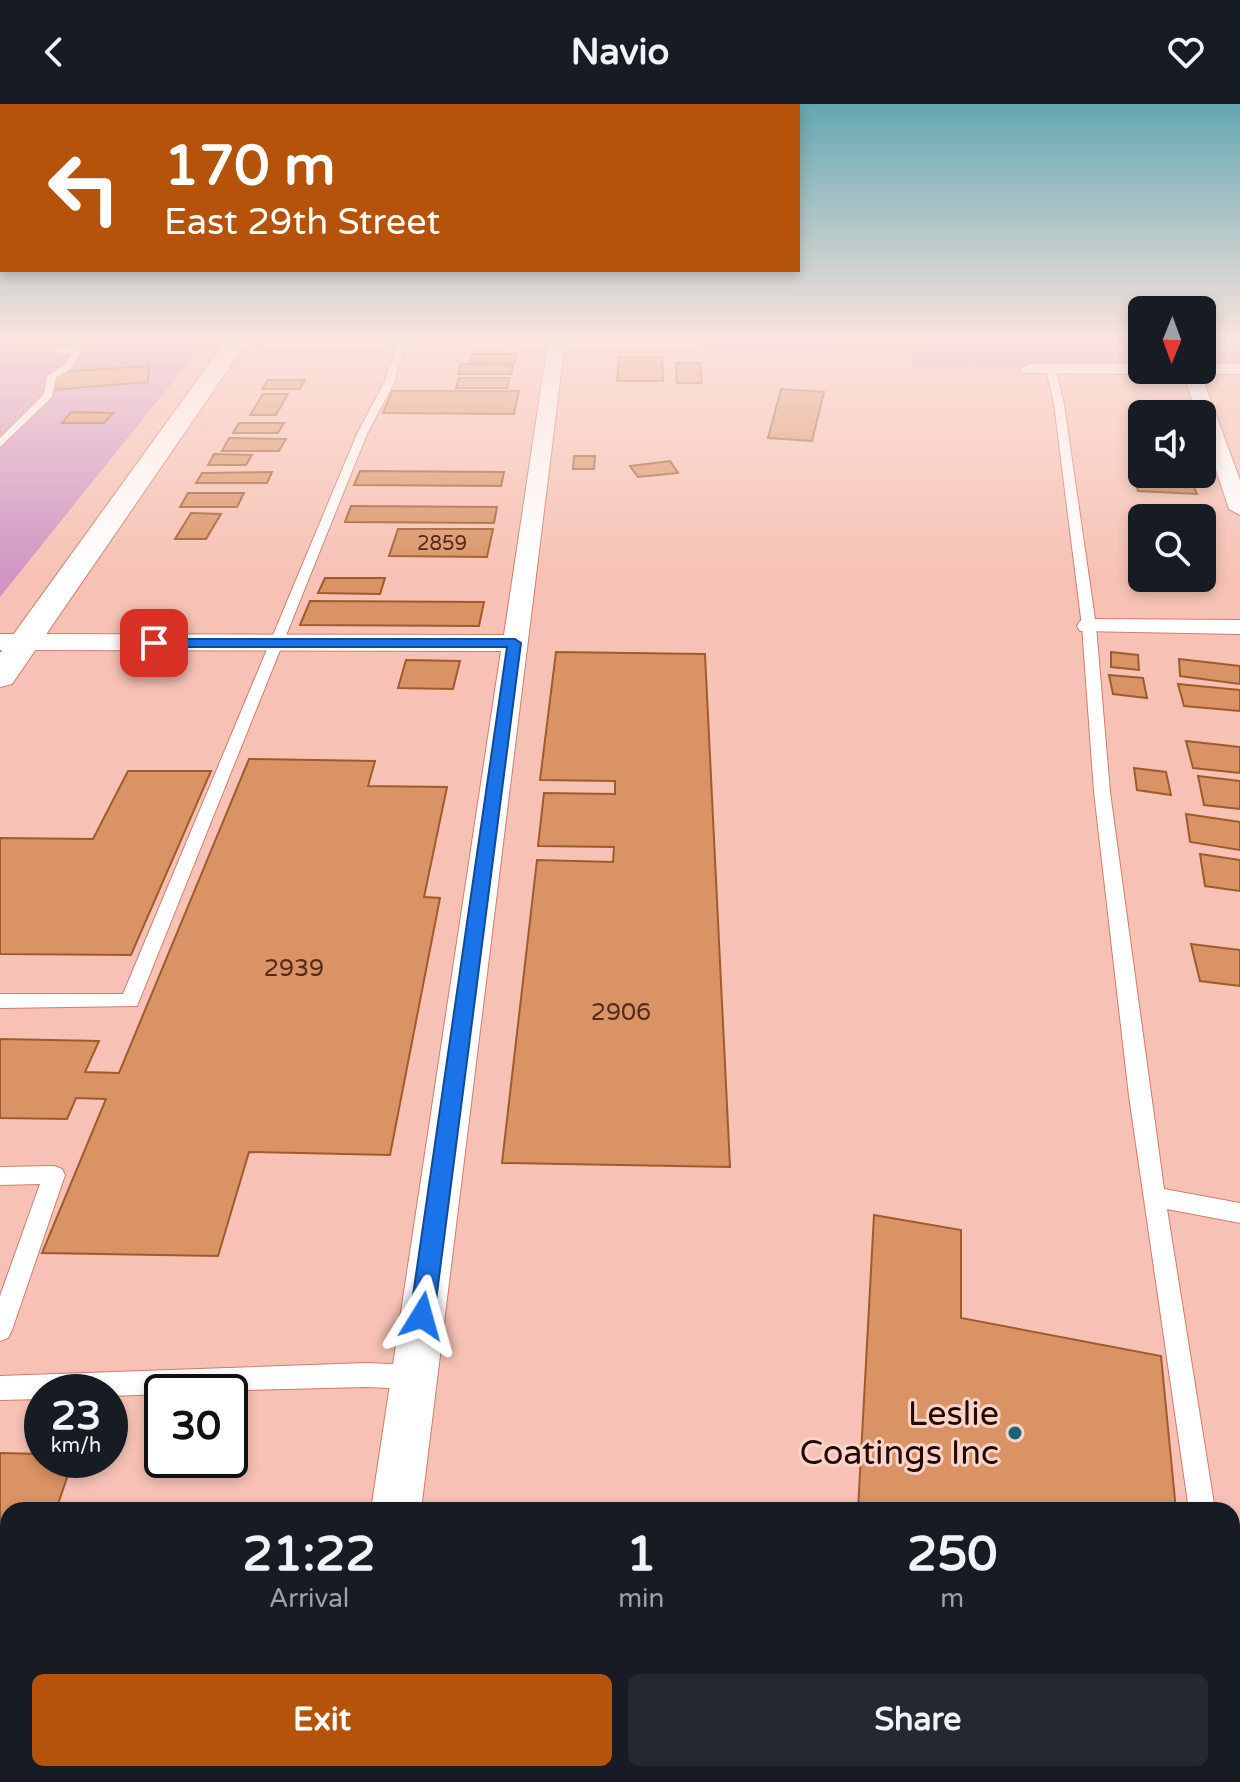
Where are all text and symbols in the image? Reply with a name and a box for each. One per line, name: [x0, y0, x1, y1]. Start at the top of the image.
icon: back: [32, 30, 76, 74]
icon: heart: [1164, 30, 1208, 74]
text: Navio: [571, 31, 669, 74]
text: 170 m: [164, 133, 335, 200]
icon: left: [32, 136, 136, 240]
text: East 29th Street: [164, 201, 440, 244]
north arrow: [1128, 296, 1216, 384]
map controls: [1128, 296, 1216, 592]
button: sound: [1128, 400, 1216, 488]
button: search: [1128, 504, 1216, 592]
house number: 2859: [417, 532, 467, 556]
pin: [120, 609, 188, 677]
icon: arrive: [132, 621, 176, 665]
house number: 2939: [264, 954, 324, 983]
house number: 2906: [591, 998, 651, 1027]
position arrow: [380, 1274, 464, 1358]
speed limit sign: 30: [144, 1374, 248, 1478]
text: 23: [51, 1392, 101, 1440]
place label: Leslie Coatings Inc: [800, 1394, 999, 1474]
marker: Leslie Coatings Inc: [1006, 1424, 1024, 1442]
text: km/h: [51, 1434, 101, 1458]
text: 21:22: [243, 1526, 376, 1584]
text: 1: [626, 1526, 656, 1584]
text: 250: [907, 1526, 997, 1584]
text: Arrival: [269, 1583, 349, 1614]
text: min: [618, 1583, 664, 1614]
text: m: [940, 1583, 964, 1614]
button: Exit: [32, 1674, 612, 1766]
button: Share: [628, 1674, 1208, 1766]

